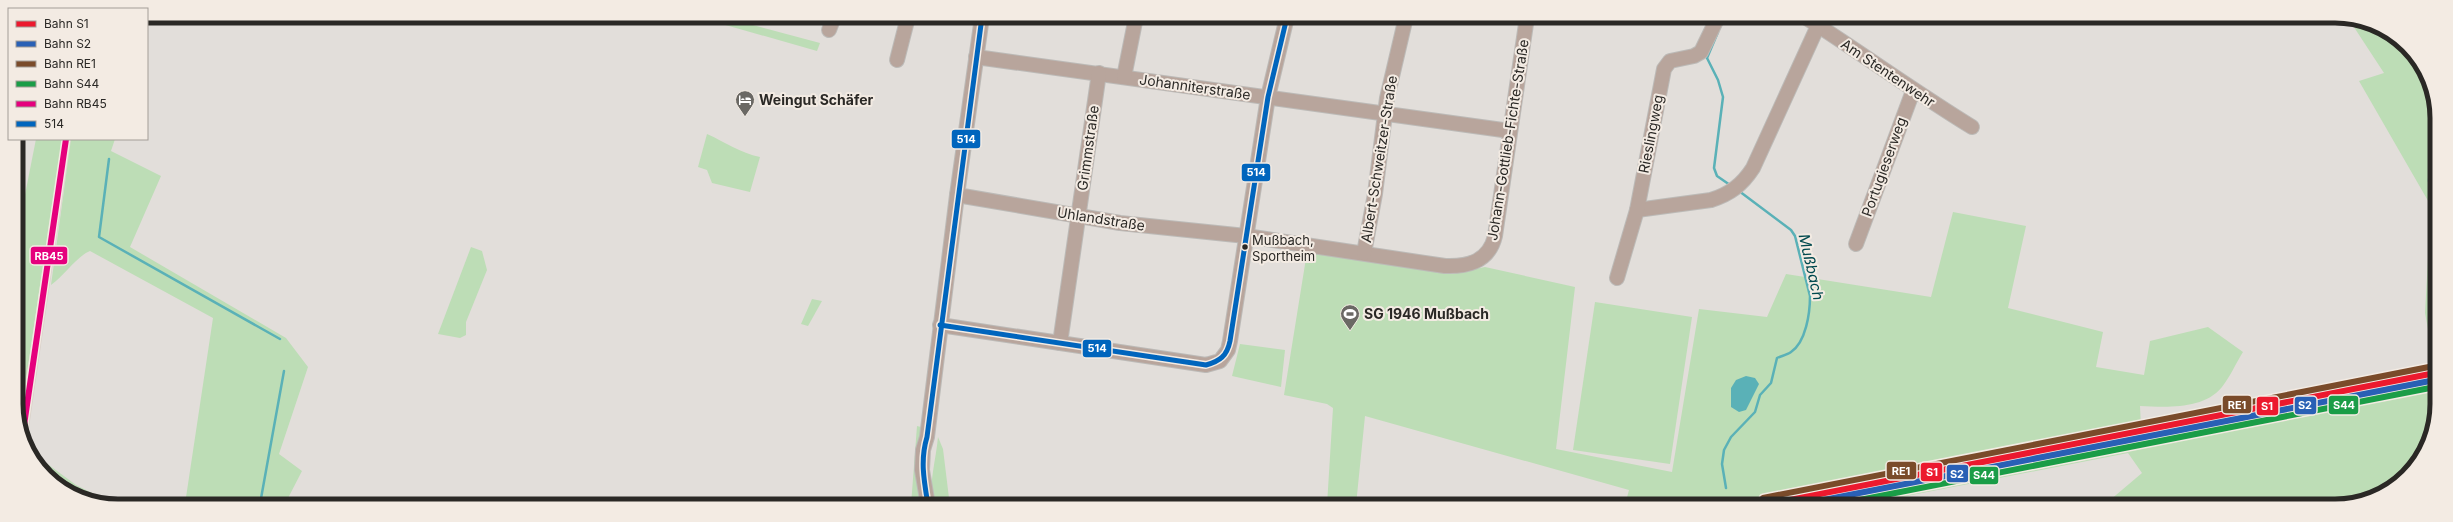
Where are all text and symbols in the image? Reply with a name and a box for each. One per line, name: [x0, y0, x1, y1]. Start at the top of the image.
legend: [8, 8, 148, 140]
text: Bahn S1: [44, 16, 89, 31]
street label: Am Stentenwehr: [1838, 35, 1938, 110]
text: Bahn S2: [44, 36, 91, 51]
street label: Johann-Gottlieb-Fichte-Straße: [1483, 38, 1532, 242]
text: Bahn RE1: [44, 56, 96, 71]
street label: Johanniterstraße: [1138, 70, 1252, 103]
street label: Albert-Schweitzer-Straße: [1357, 74, 1400, 244]
text: Bahn S44: [44, 76, 100, 91]
hotel icon: Weingut Schäfer: [734, 89, 756, 117]
place label: Weingut Schäfer: [759, 91, 874, 108]
street label: Rieslingweg: [1635, 93, 1666, 175]
text: Bahn RB45: [44, 96, 107, 111]
street label: Grimmstraße: [1073, 104, 1102, 192]
street label: Portugieserweg: [1858, 115, 1909, 219]
text: 514: [44, 116, 64, 131]
line badge: 514: [951, 129, 981, 149]
text: 514: [956, 132, 976, 146]
line badge: 514: [1241, 163, 1271, 182]
text: 514: [1246, 165, 1266, 179]
street label: Uhlandstraße: [1056, 203, 1146, 234]
place label: Mußbach, Sportheim: [1252, 232, 1315, 264]
water label: Mußbach: [1795, 232, 1828, 302]
marker: Mußbach, Sportheim: [1240, 242, 1250, 252]
line badge: RB45: [30, 246, 68, 265]
text: RB45: [35, 249, 63, 263]
sports icon: SG 1946 Mußbach: [1339, 303, 1361, 331]
place label: SG 1946 Mußbach: [1364, 305, 1489, 322]
line badge: 514: [1082, 339, 1112, 358]
text: 514: [1087, 341, 1107, 355]
line badge: RE1: [2222, 395, 2252, 414]
line badge: S44: [2328, 395, 2359, 415]
line badge: S1: [2256, 396, 2279, 416]
line badge: S2: [2294, 396, 2317, 415]
text: RE1: [2228, 398, 2247, 412]
text: S2: [2298, 398, 2312, 412]
text: S44: [2333, 398, 2355, 412]
text: S1: [2261, 399, 2273, 413]
line badge: RE1: [1886, 461, 1917, 480]
line badge: S1: [1920, 462, 1943, 482]
text: RE1: [1892, 464, 1911, 478]
line badge: S2: [1946, 464, 1969, 483]
text: S1: [1926, 465, 1938, 479]
line badge: S44: [1969, 466, 1999, 485]
text: S2: [1950, 467, 1964, 481]
text: S44: [1973, 468, 1995, 482]

